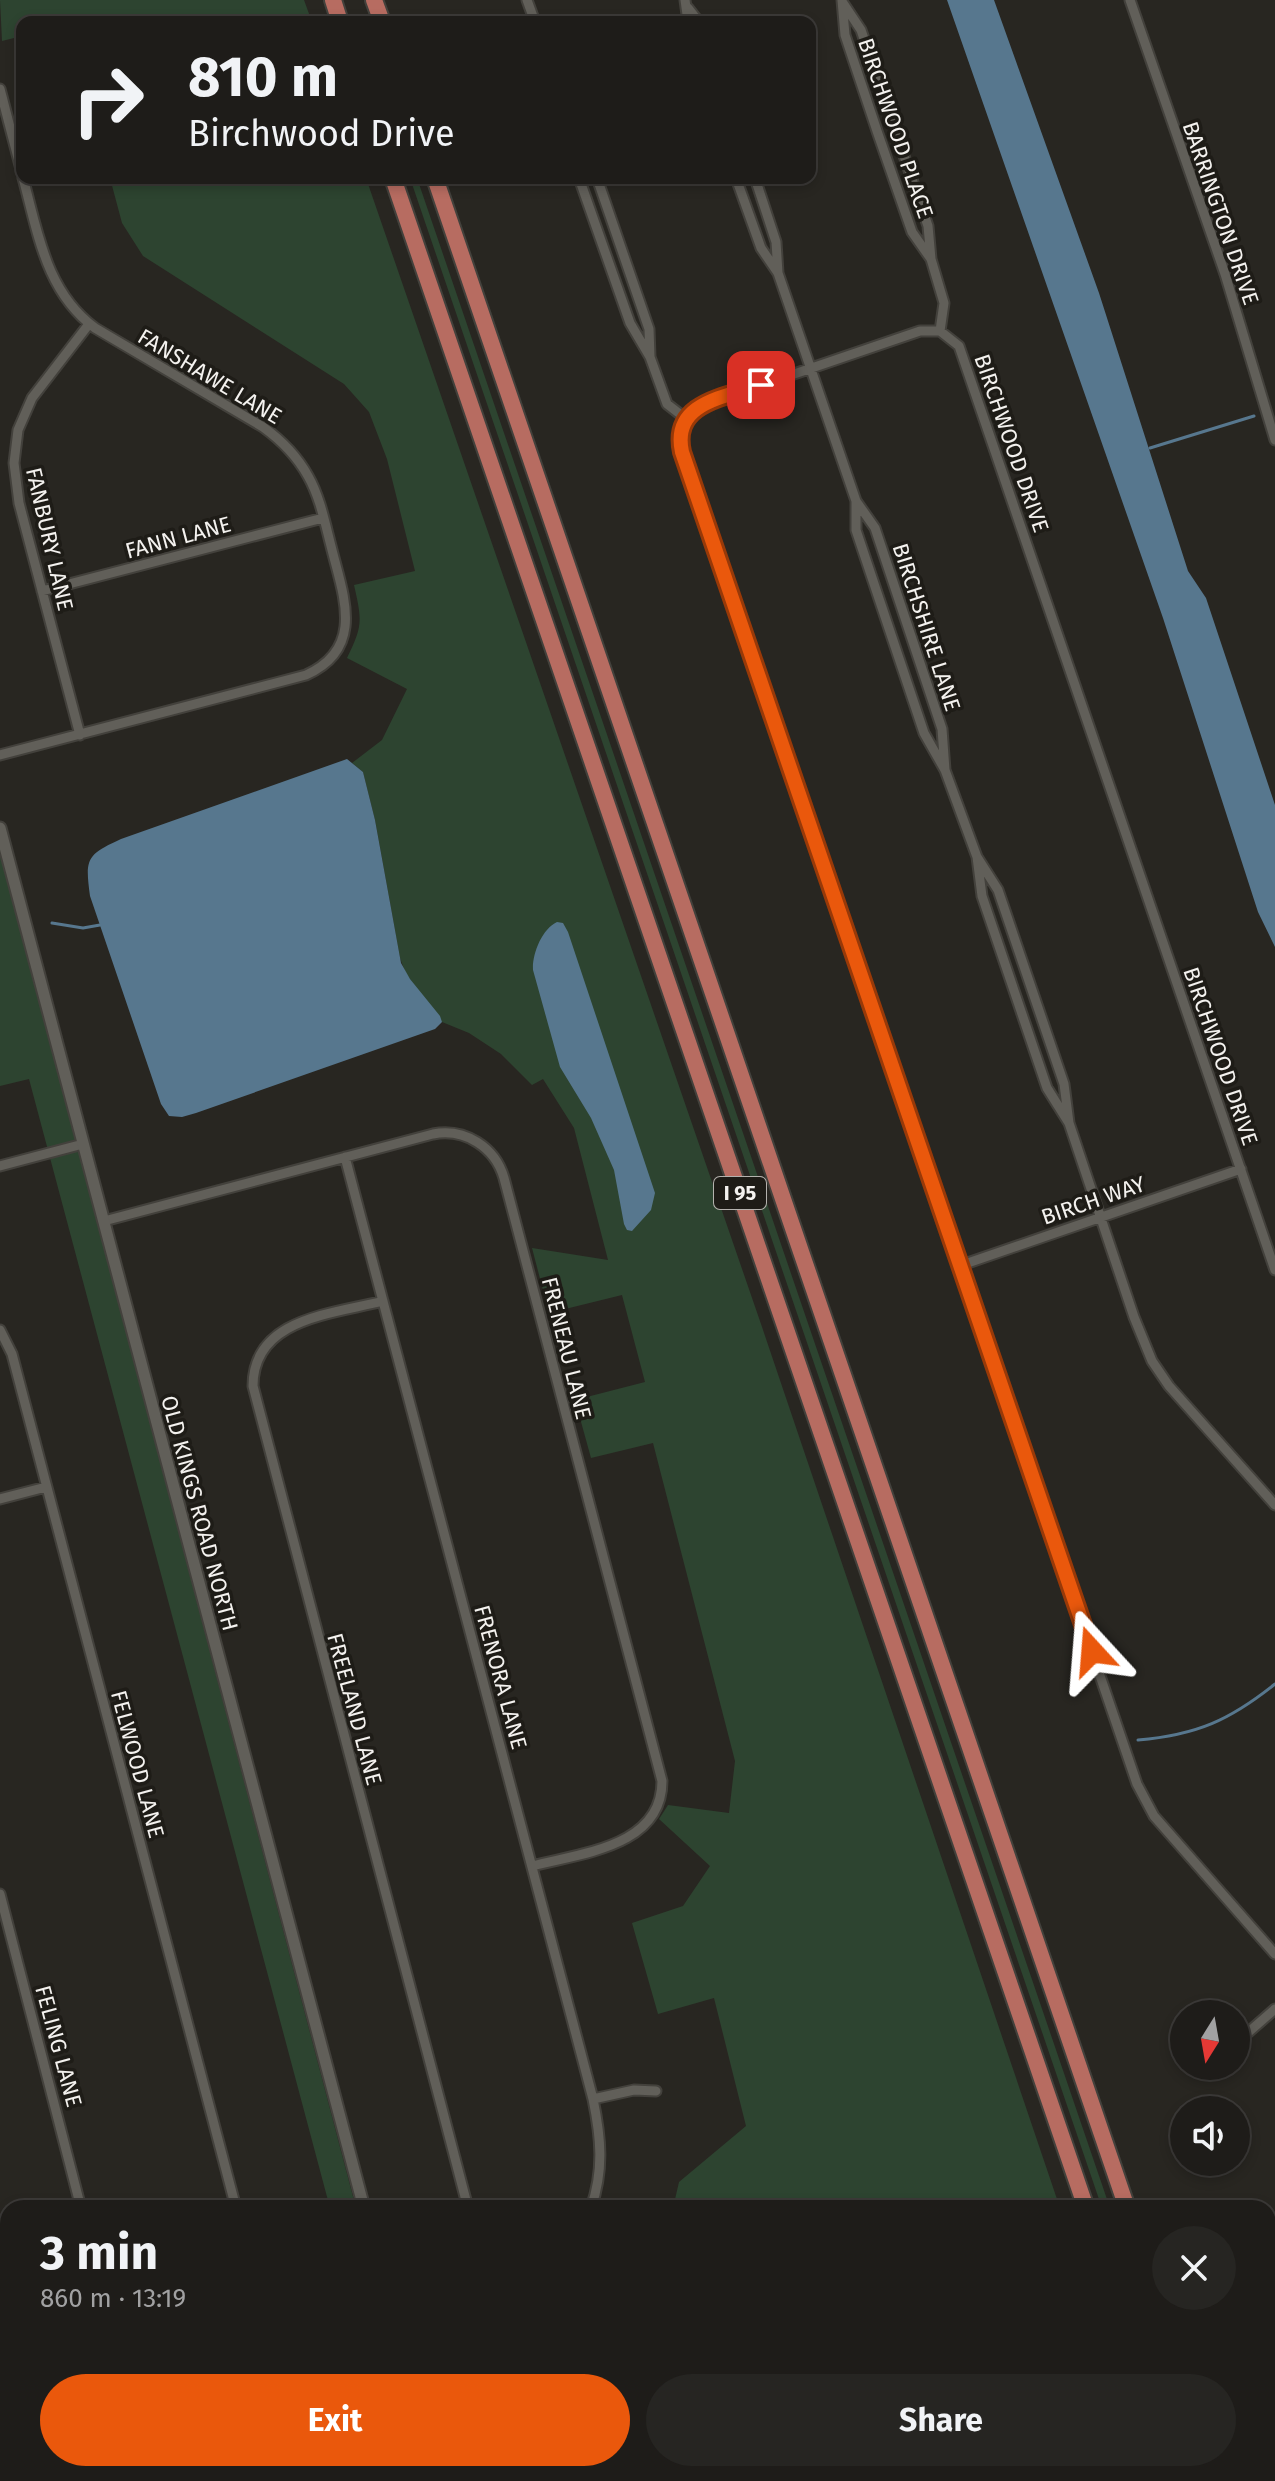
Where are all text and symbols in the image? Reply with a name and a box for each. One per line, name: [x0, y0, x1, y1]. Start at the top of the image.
street label: BIRCHWOOD PLACE: [852, 34, 939, 222]
text: 810 m: [188, 44, 338, 111]
icon: right: [56, 48, 160, 152]
text: Birchwood Drive: [188, 112, 455, 156]
street label: BARRINGTON DRIVE: [1176, 118, 1265, 308]
street label: FANSHAWE LANE: [133, 323, 287, 430]
street label: BIRCHWOOD DRIVE: [968, 350, 1055, 536]
pin: [727, 351, 795, 419]
icon: arrive: [739, 363, 783, 407]
street label: FANBURY LANE: [20, 465, 79, 613]
street label: FANN LANE: [122, 510, 234, 565]
street label: BIRCHSHIRE LANE: [887, 540, 966, 715]
street label: BIRCHWOOD DRIVE: [1177, 963, 1264, 1149]
street label: BIRCH WAY: [1038, 1170, 1149, 1231]
road number: I 95: [714, 1177, 766, 1209]
street label: FRENEAU LANE: [536, 1274, 597, 1422]
street label: OLD KINGS ROAD NORTH: [155, 1393, 244, 1634]
street label: FRENORA LANE: [468, 1602, 533, 1752]
position arrow: [1050, 1609, 1134, 1693]
street label: FREELAND LANE: [321, 1630, 388, 1788]
street label: FELWOOD LANE: [105, 1687, 170, 1841]
street label: FELING LANE: [29, 1982, 88, 2110]
north arrow: [1170, 2000, 1250, 2080]
map controls: [1170, 2000, 1250, 2176]
button: sound: [1170, 2096, 1250, 2176]
text: 3 min: [40, 2224, 158, 2282]
button: close: [1152, 2226, 1236, 2310]
text: 860 m · 13:19: [40, 2283, 186, 2314]
button: Exit: [40, 2374, 630, 2466]
button: Share: [646, 2374, 1236, 2466]

